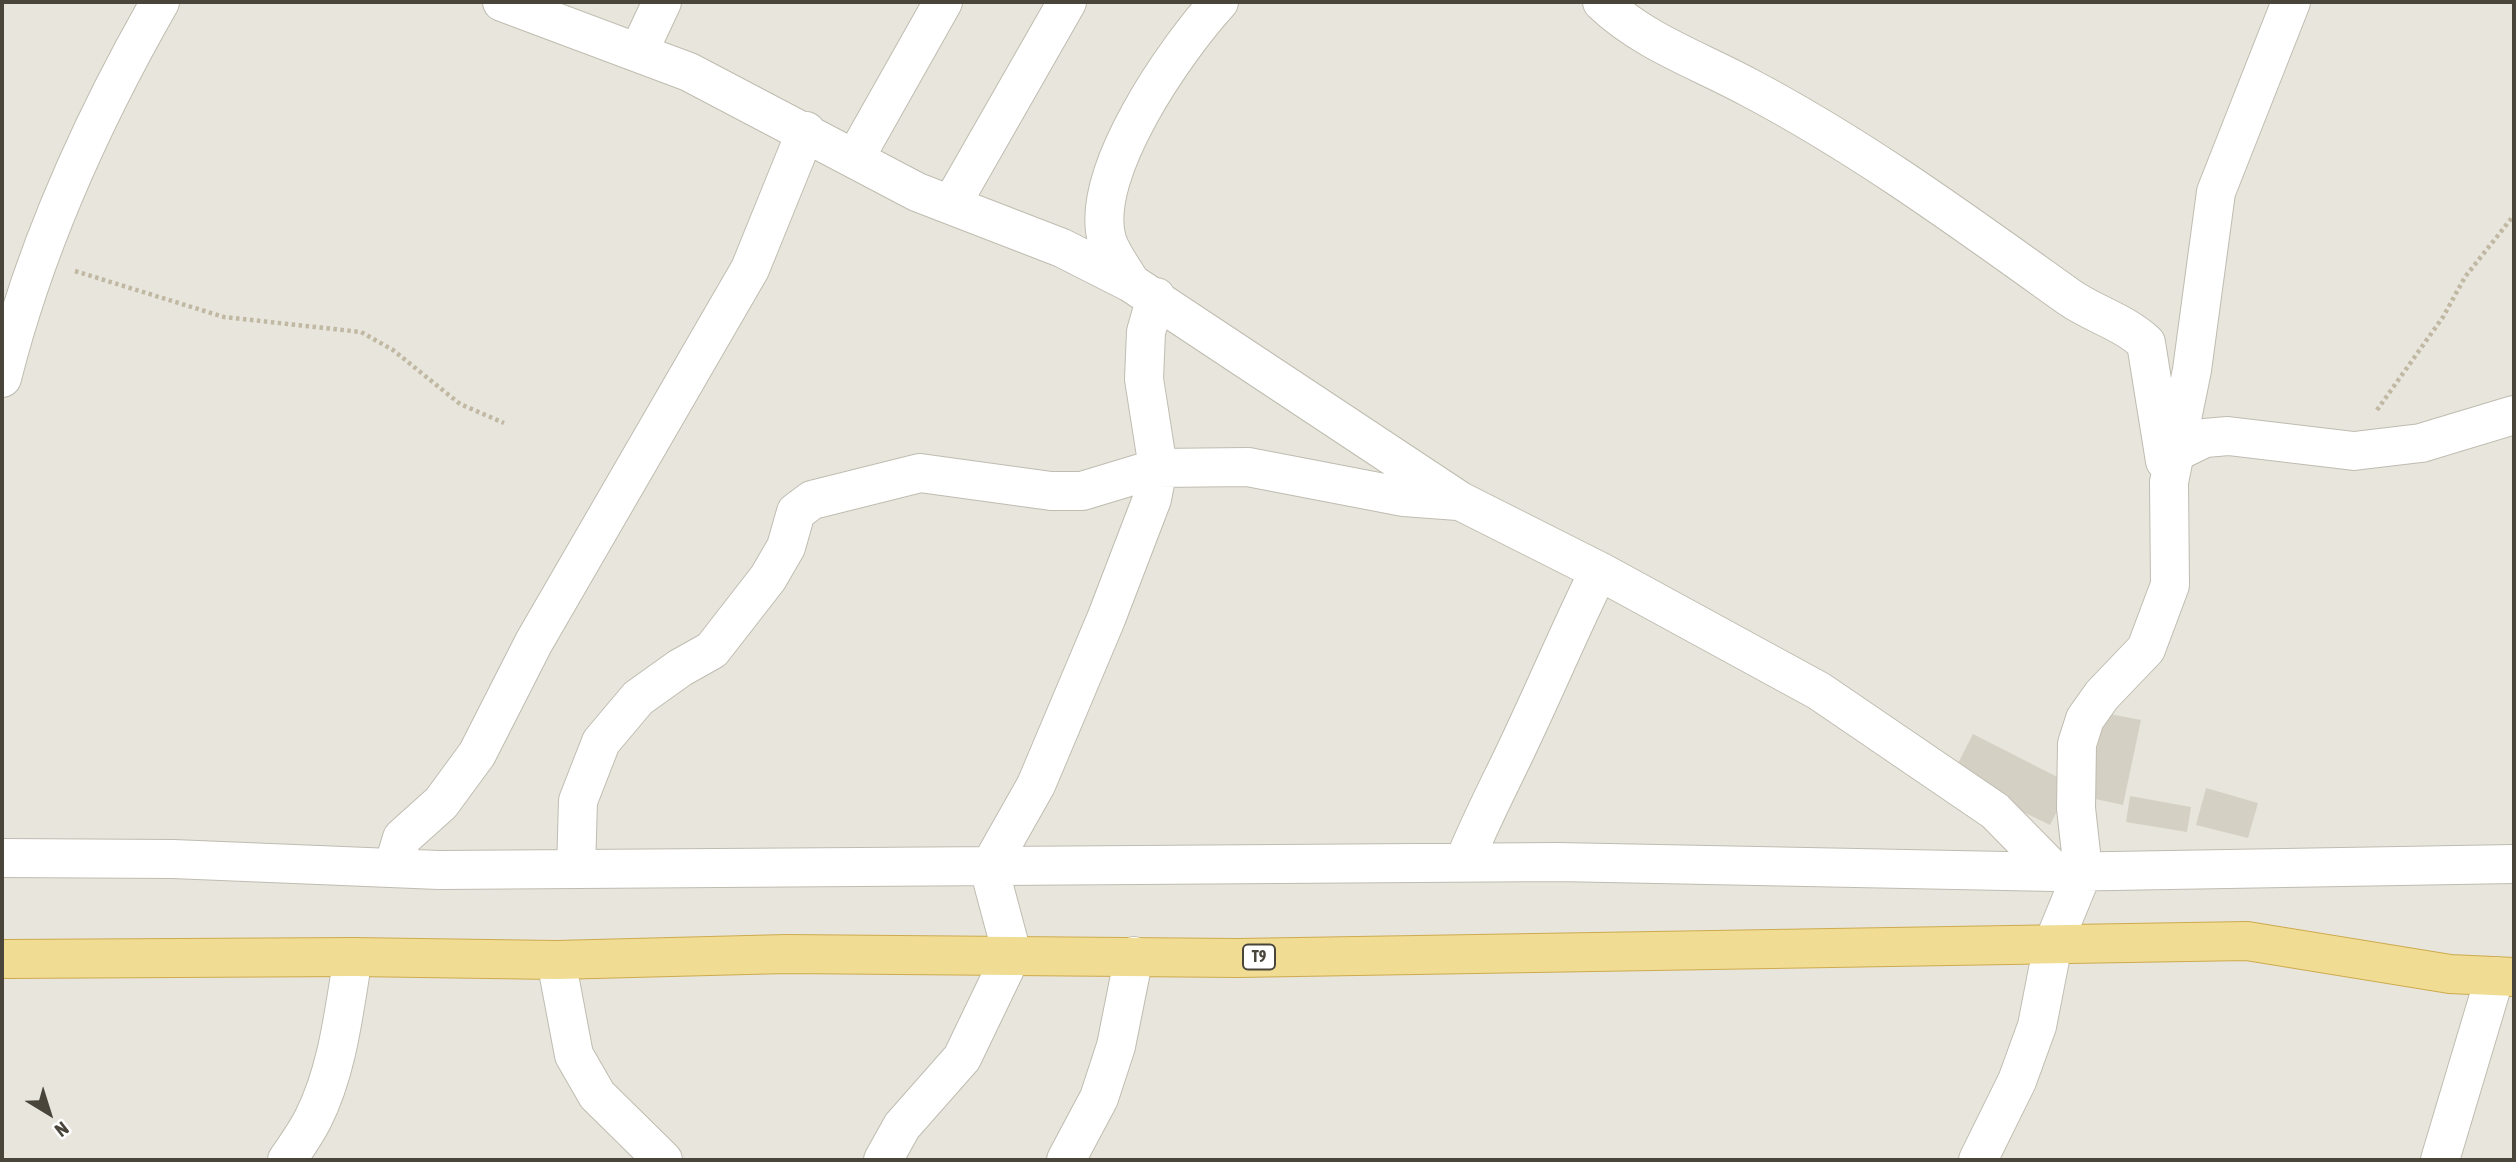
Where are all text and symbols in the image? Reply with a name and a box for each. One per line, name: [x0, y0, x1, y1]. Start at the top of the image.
road number: T9: [1243, 945, 1275, 970]
north arrow: [14, 1078, 84, 1148]
text: N: [51, 1117, 73, 1142]

